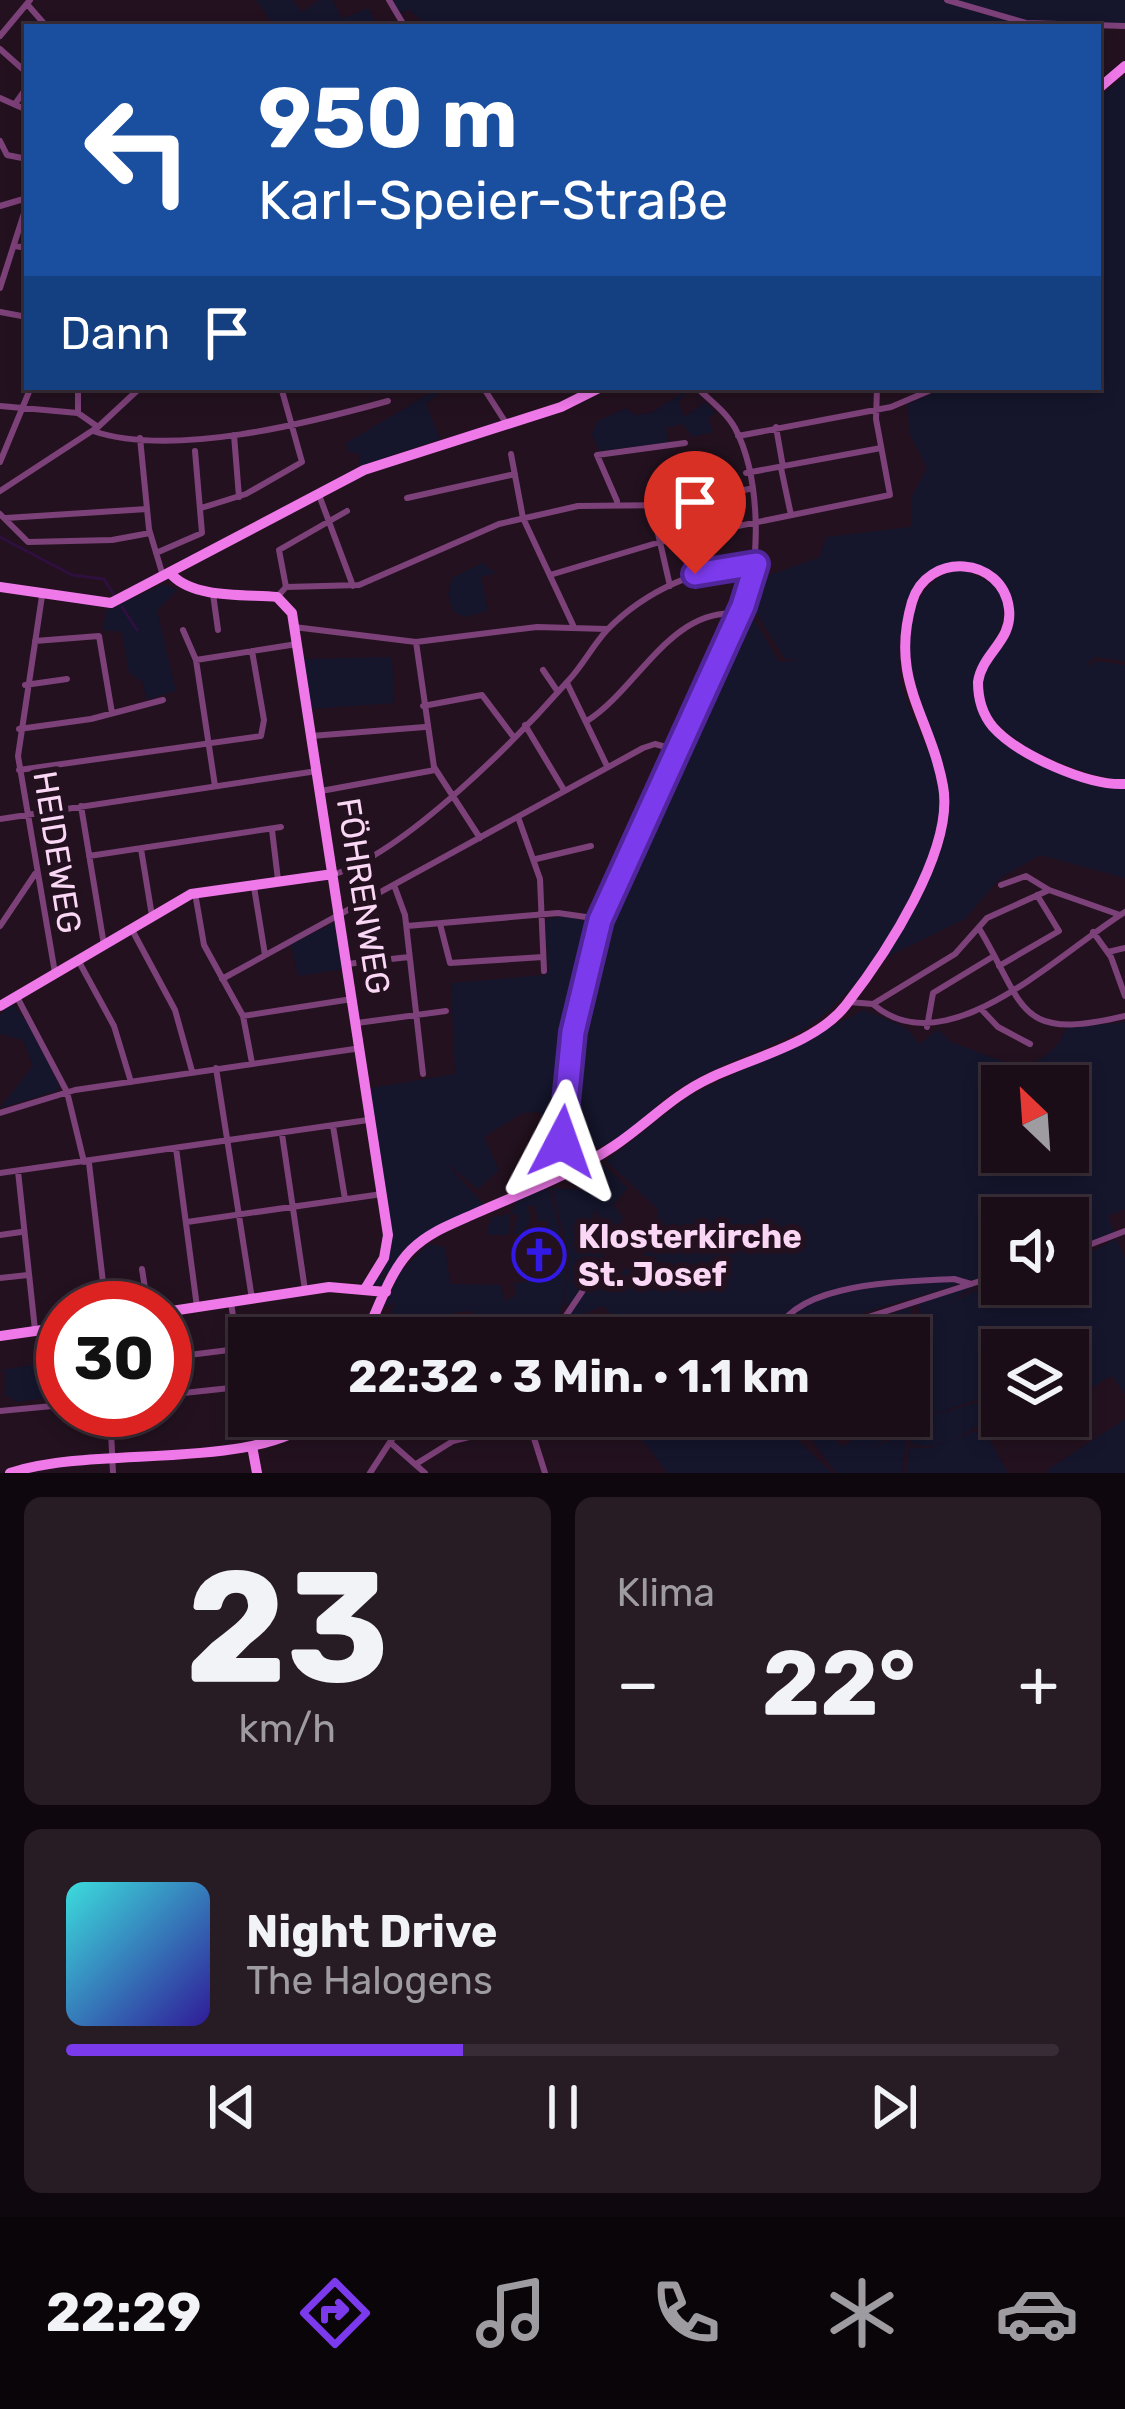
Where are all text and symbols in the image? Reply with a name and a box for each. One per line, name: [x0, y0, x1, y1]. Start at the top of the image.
text: 950 m: [258, 68, 518, 168]
icon: left: [60, 72, 216, 228]
text: Karl-Speier-Straße: [258, 169, 728, 233]
icon: arrive: [194, 300, 260, 366]
text: Dann: [60, 307, 170, 360]
pin: [644, 451, 746, 574]
icon: arrive: [662, 469, 728, 535]
street label: HEIDEWEG: [25, 768, 90, 936]
street label: FÖHRENWEG: [329, 795, 398, 997]
north arrow: [981, 1065, 1089, 1173]
map controls: [981, 1065, 1089, 1437]
position arrow: [499, 1079, 625, 1205]
button: sound: [981, 1197, 1089, 1305]
place label: Klosterkirche St. Josef: [578, 1217, 802, 1294]
church icon: Klosterkirche St. Josef: [511, 1227, 567, 1283]
speed limit sign: 30: [36, 1281, 192, 1437]
button: layers: [981, 1329, 1089, 1437]
text: 22:32 · 3 Min. · 1.1 km: [348, 1350, 810, 1403]
text: 23: [185, 1535, 389, 1720]
text: Klima: [617, 1570, 715, 1616]
text: 22°: [762, 1630, 916, 1737]
text: −: [617, 1644, 659, 1723]
text: +: [1018, 1644, 1059, 1723]
text: km/h: [239, 1706, 336, 1752]
text: Night Drive: [246, 1905, 498, 1958]
text: The Halogens: [246, 1958, 493, 2004]
icon: previous: [199, 2074, 265, 2140]
icon: pause: [530, 2074, 596, 2140]
icon: next: [861, 2074, 927, 2140]
icon: directions: [293, 2271, 377, 2355]
icon: music: [469, 2271, 553, 2355]
icon: phone: [644, 2271, 728, 2355]
icon: climate: [820, 2271, 904, 2355]
icon: car: [995, 2271, 1079, 2355]
text: 22:29: [46, 2281, 201, 2345]

